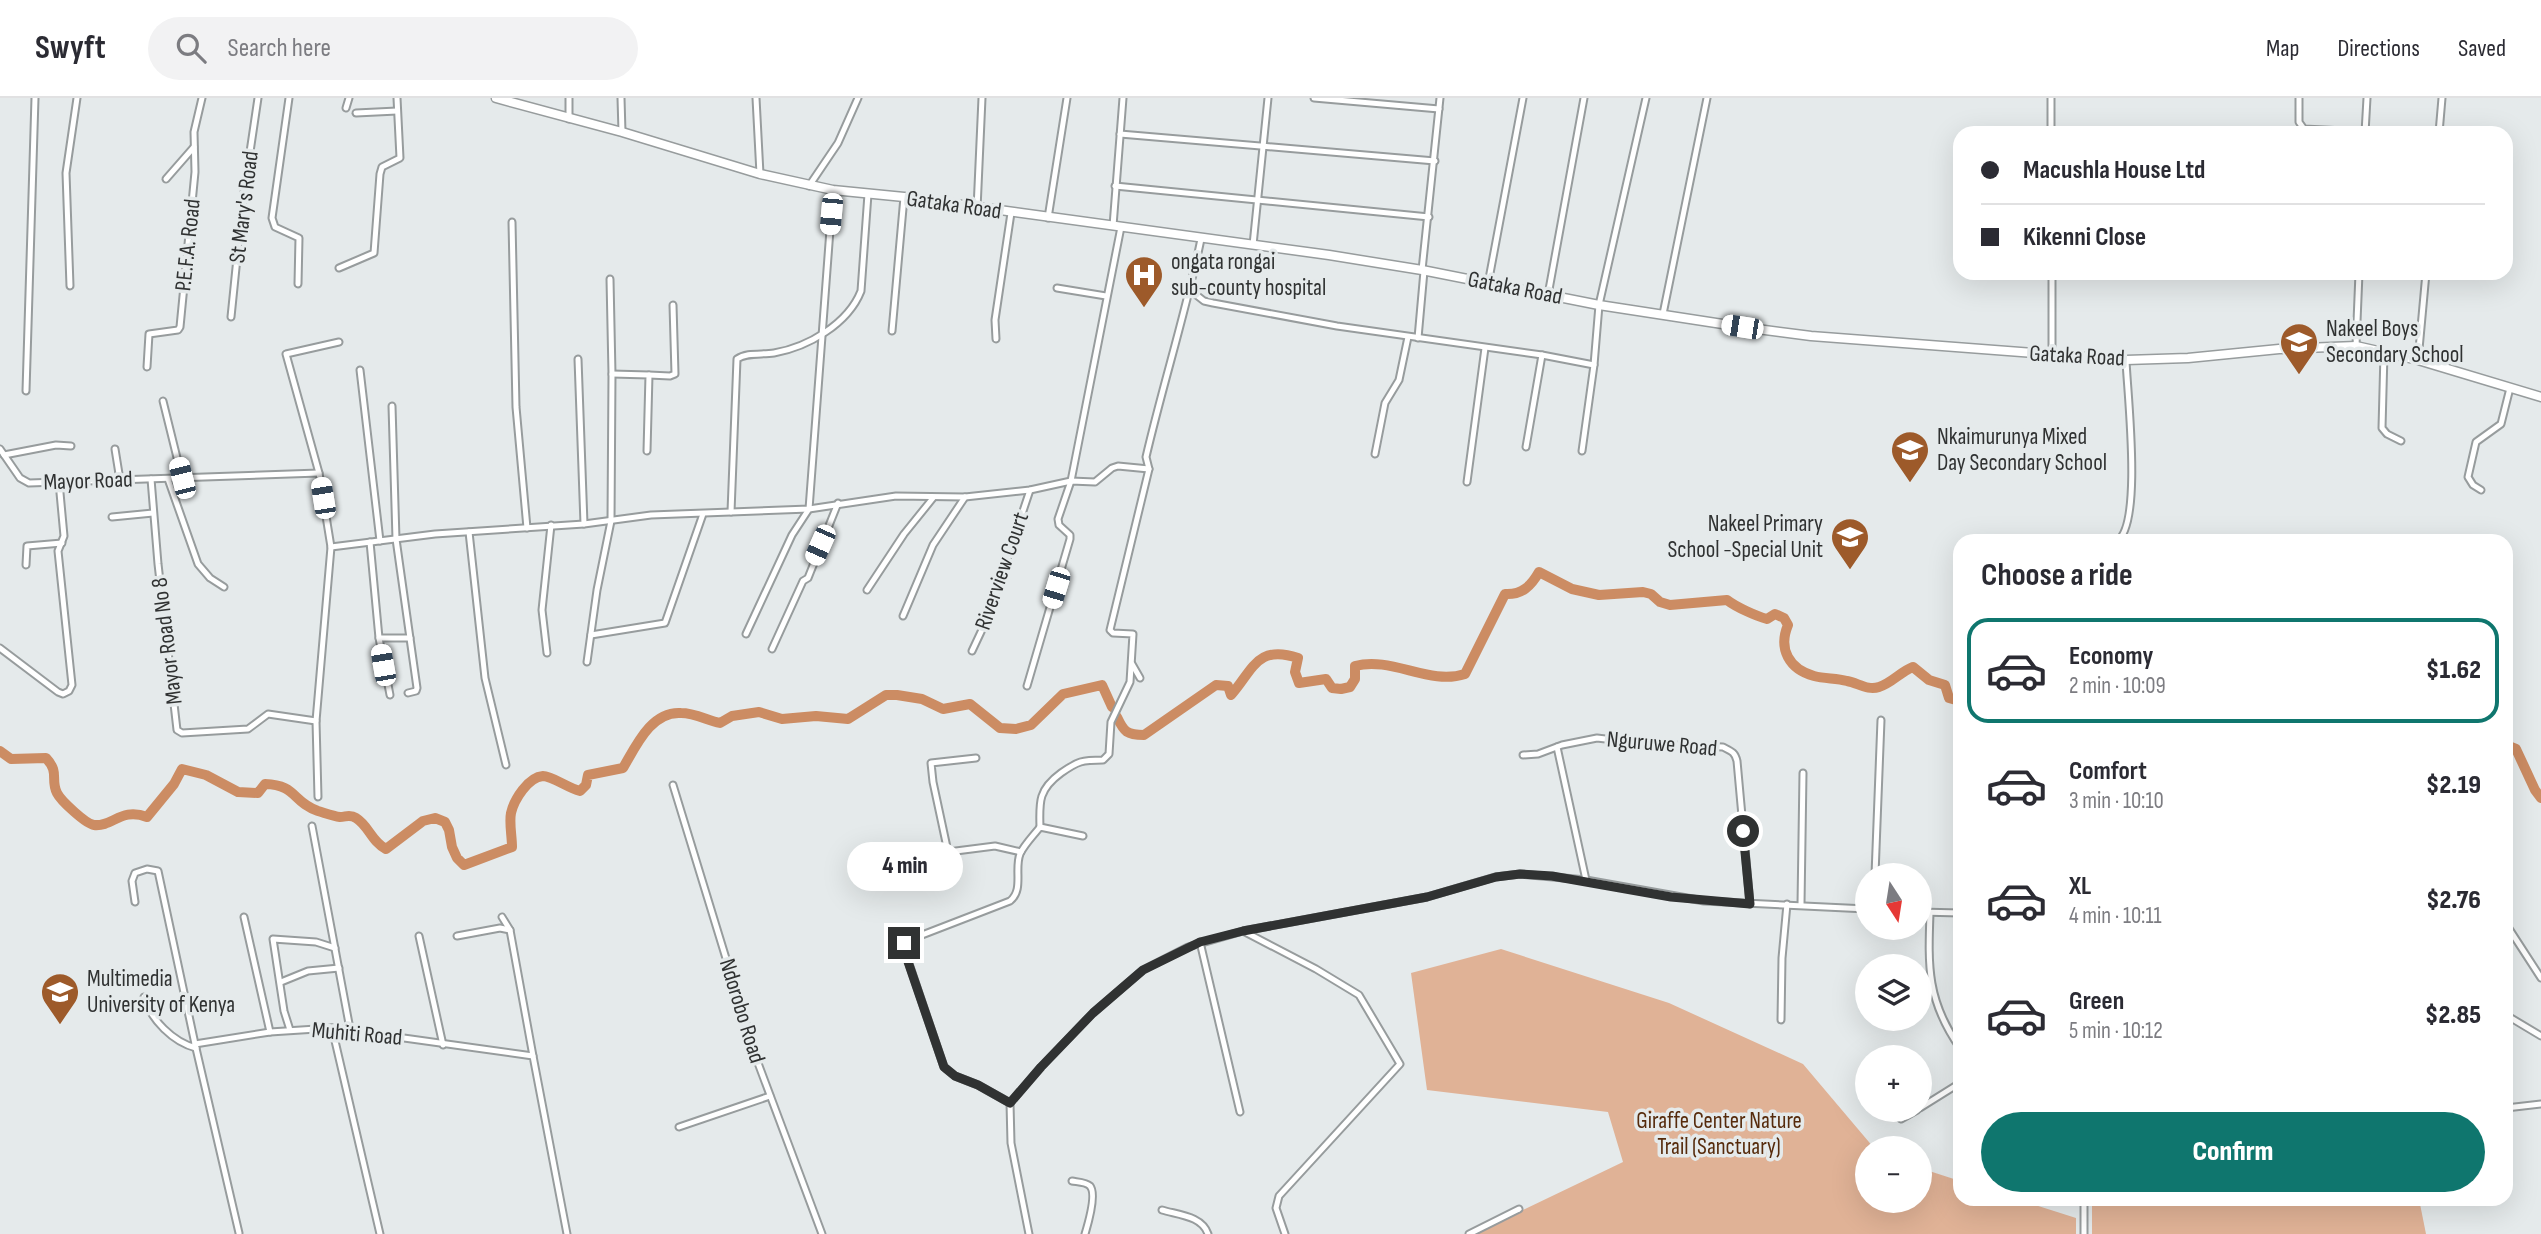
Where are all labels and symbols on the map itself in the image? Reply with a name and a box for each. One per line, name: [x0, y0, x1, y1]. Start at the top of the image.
street label: St Mary's Road: [223, 149, 265, 265]
street label: Gataka Road: [905, 184, 1003, 226]
car: [819, 192, 844, 236]
street label: P.E.F.A. Road: [169, 197, 207, 293]
place label: ongata rongai sub-county hospital: [1171, 248, 1326, 302]
hospital icon: ongata rongai sub-county hospital: [1123, 254, 1165, 309]
street label: Gataka Road: [1465, 265, 1565, 311]
car: [1720, 313, 1765, 341]
place label: Nakeel Boys Secondary School: [2326, 315, 2464, 369]
school or university icon: Nakeel Boys Secondary School: [2278, 321, 2320, 376]
street label: Gataka Road: [2029, 340, 2125, 372]
place label: Nkaimurunya Mixed Day Secondary School: [1937, 423, 2107, 477]
school or university icon: Nkaimurunya Mixed Day Secondary School: [1889, 429, 1931, 484]
car: [167, 455, 198, 501]
street label: Mayor Road: [43, 465, 133, 497]
car: [310, 476, 337, 520]
street label: Riverview Court: [969, 508, 1035, 634]
place label: Nakeel Primary School -Special Unit: [1667, 510, 1823, 564]
school or university icon: Nakeel Primary School -Special Unit: [1829, 516, 1871, 571]
car: [802, 522, 839, 568]
car: [1040, 565, 1073, 611]
street label: Mayor Road No 8: [145, 576, 189, 706]
car: [370, 642, 397, 688]
street label: Nguruwe Road: [1606, 725, 1718, 763]
route start: [1727, 815, 1759, 847]
callout: 4 min: [846, 842, 962, 890]
north arrow: [1855, 863, 1932, 940]
route end: [888, 927, 920, 959]
street label: Ndorobo Road: [713, 955, 771, 1067]
place label: Multimedia University of Kenya: [87, 965, 235, 1019]
school or university icon: Multimedia University of Kenya: [39, 971, 81, 1026]
street label: Muhiti Road: [311, 1016, 403, 1052]
park label: Giraffe Center Nature Trail (Sanctuary): [1636, 1107, 1802, 1161]

